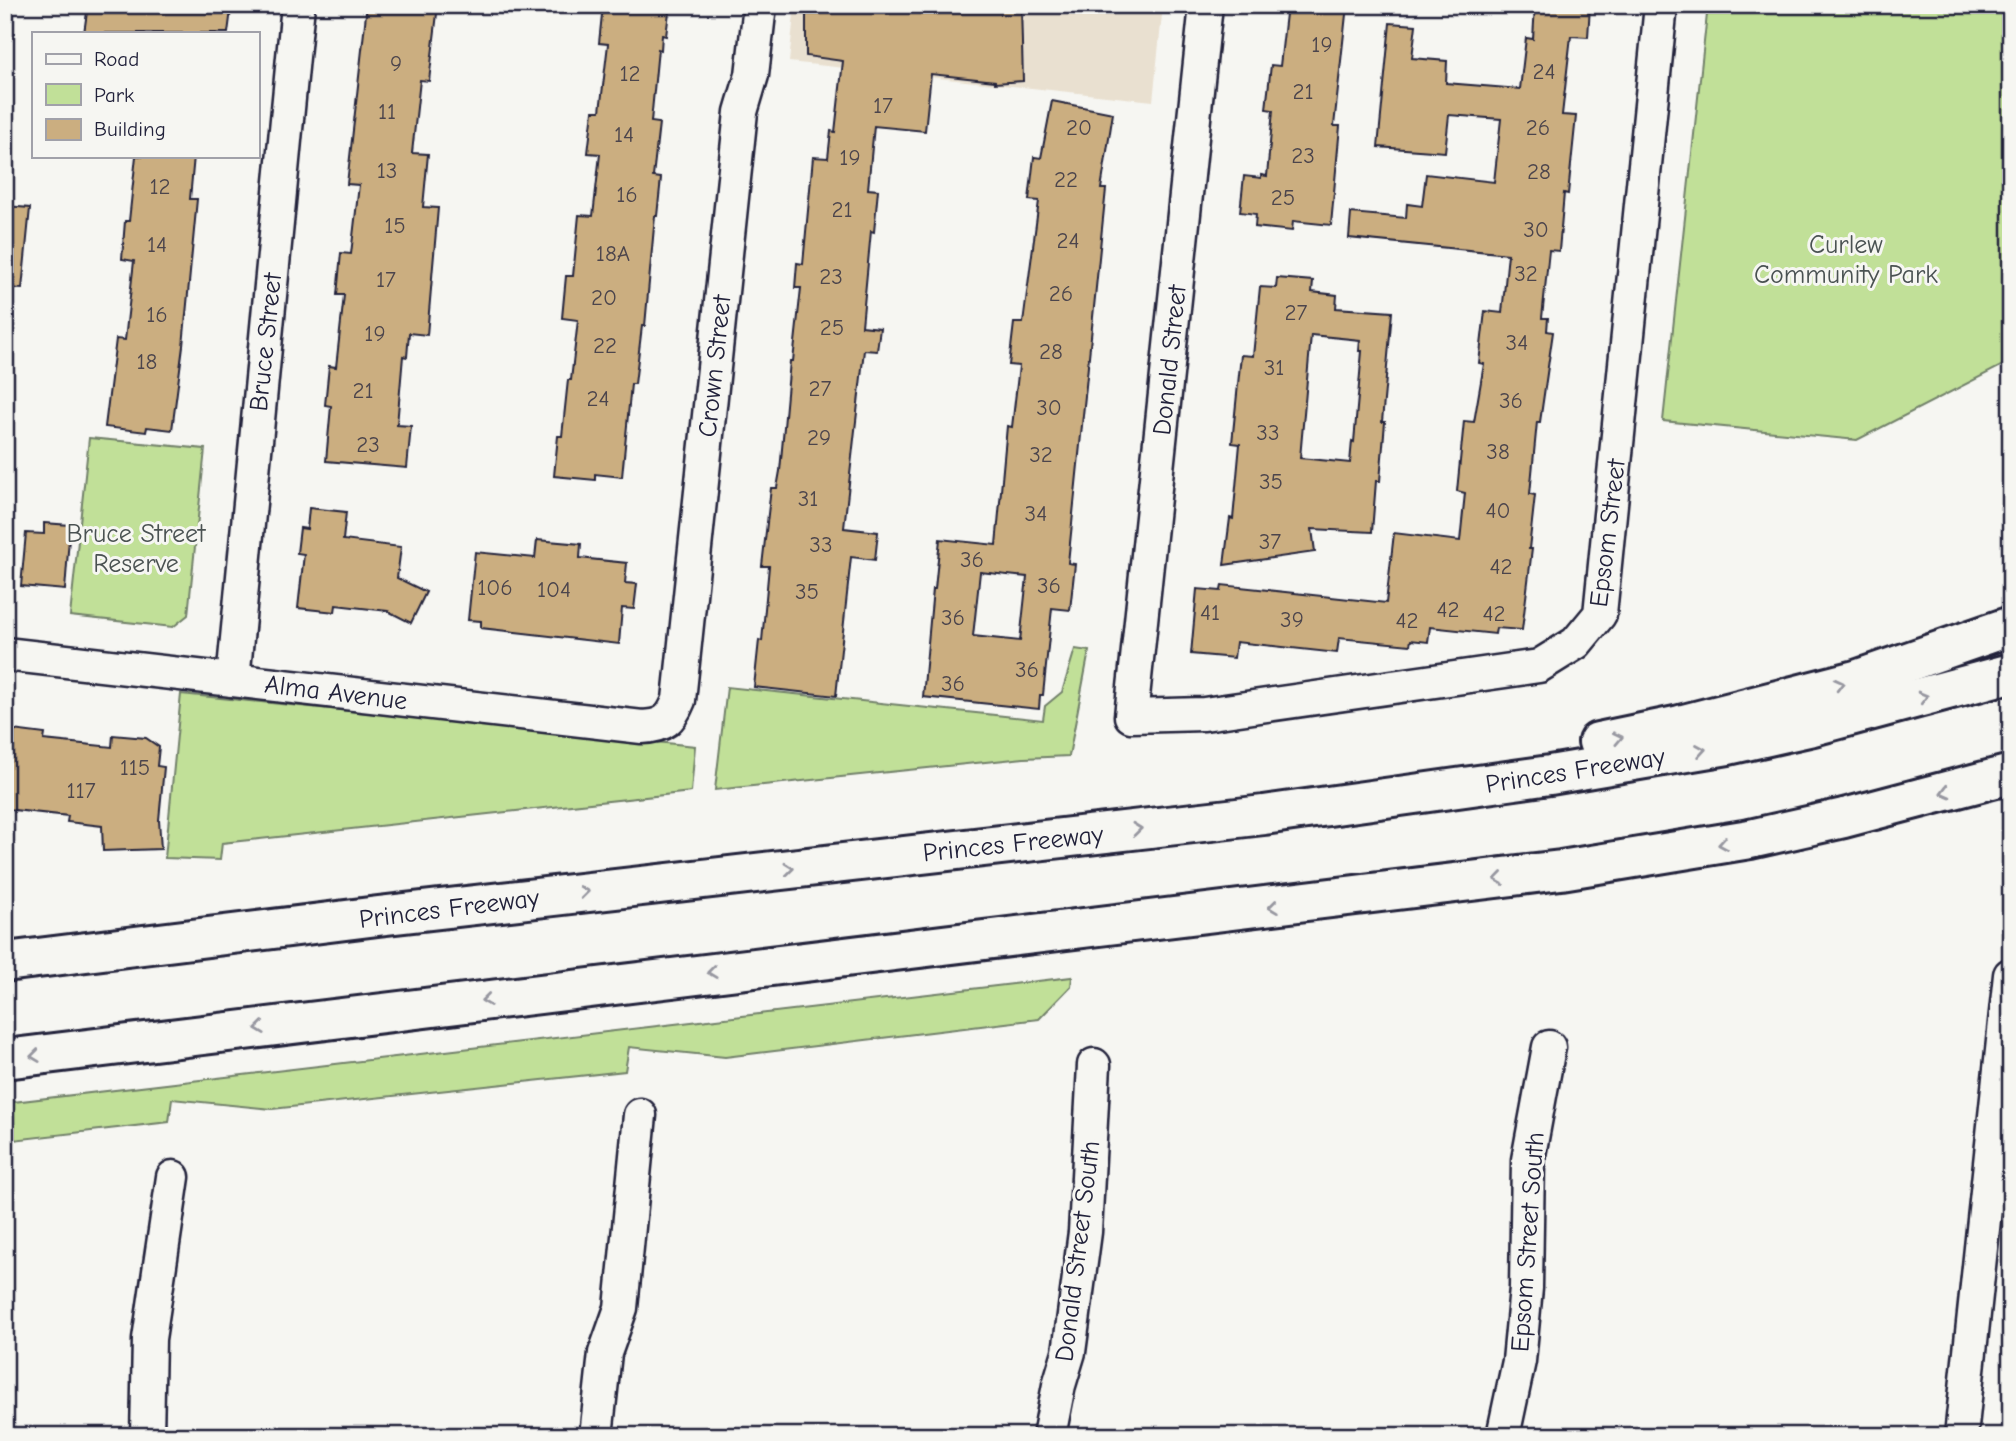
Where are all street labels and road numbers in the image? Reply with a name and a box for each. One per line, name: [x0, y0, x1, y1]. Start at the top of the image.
street label: Bruce Street: [244, 270, 288, 413]
street label: Donald Street: [1147, 282, 1193, 437]
street label: Crown Street: [693, 292, 738, 439]
street label: Epsom Street: [1584, 456, 1632, 609]
street label: Alma Avenue: [263, 669, 409, 717]
street label: Princes Freeway: [1483, 742, 1667, 800]
street label: Princes Freeway: [921, 820, 1105, 868]
street label: Princes Freeway: [357, 883, 541, 935]
street label: Epsom Street South: [1505, 1131, 1551, 1353]
street label: Donald Street South: [1050, 1139, 1106, 1363]

